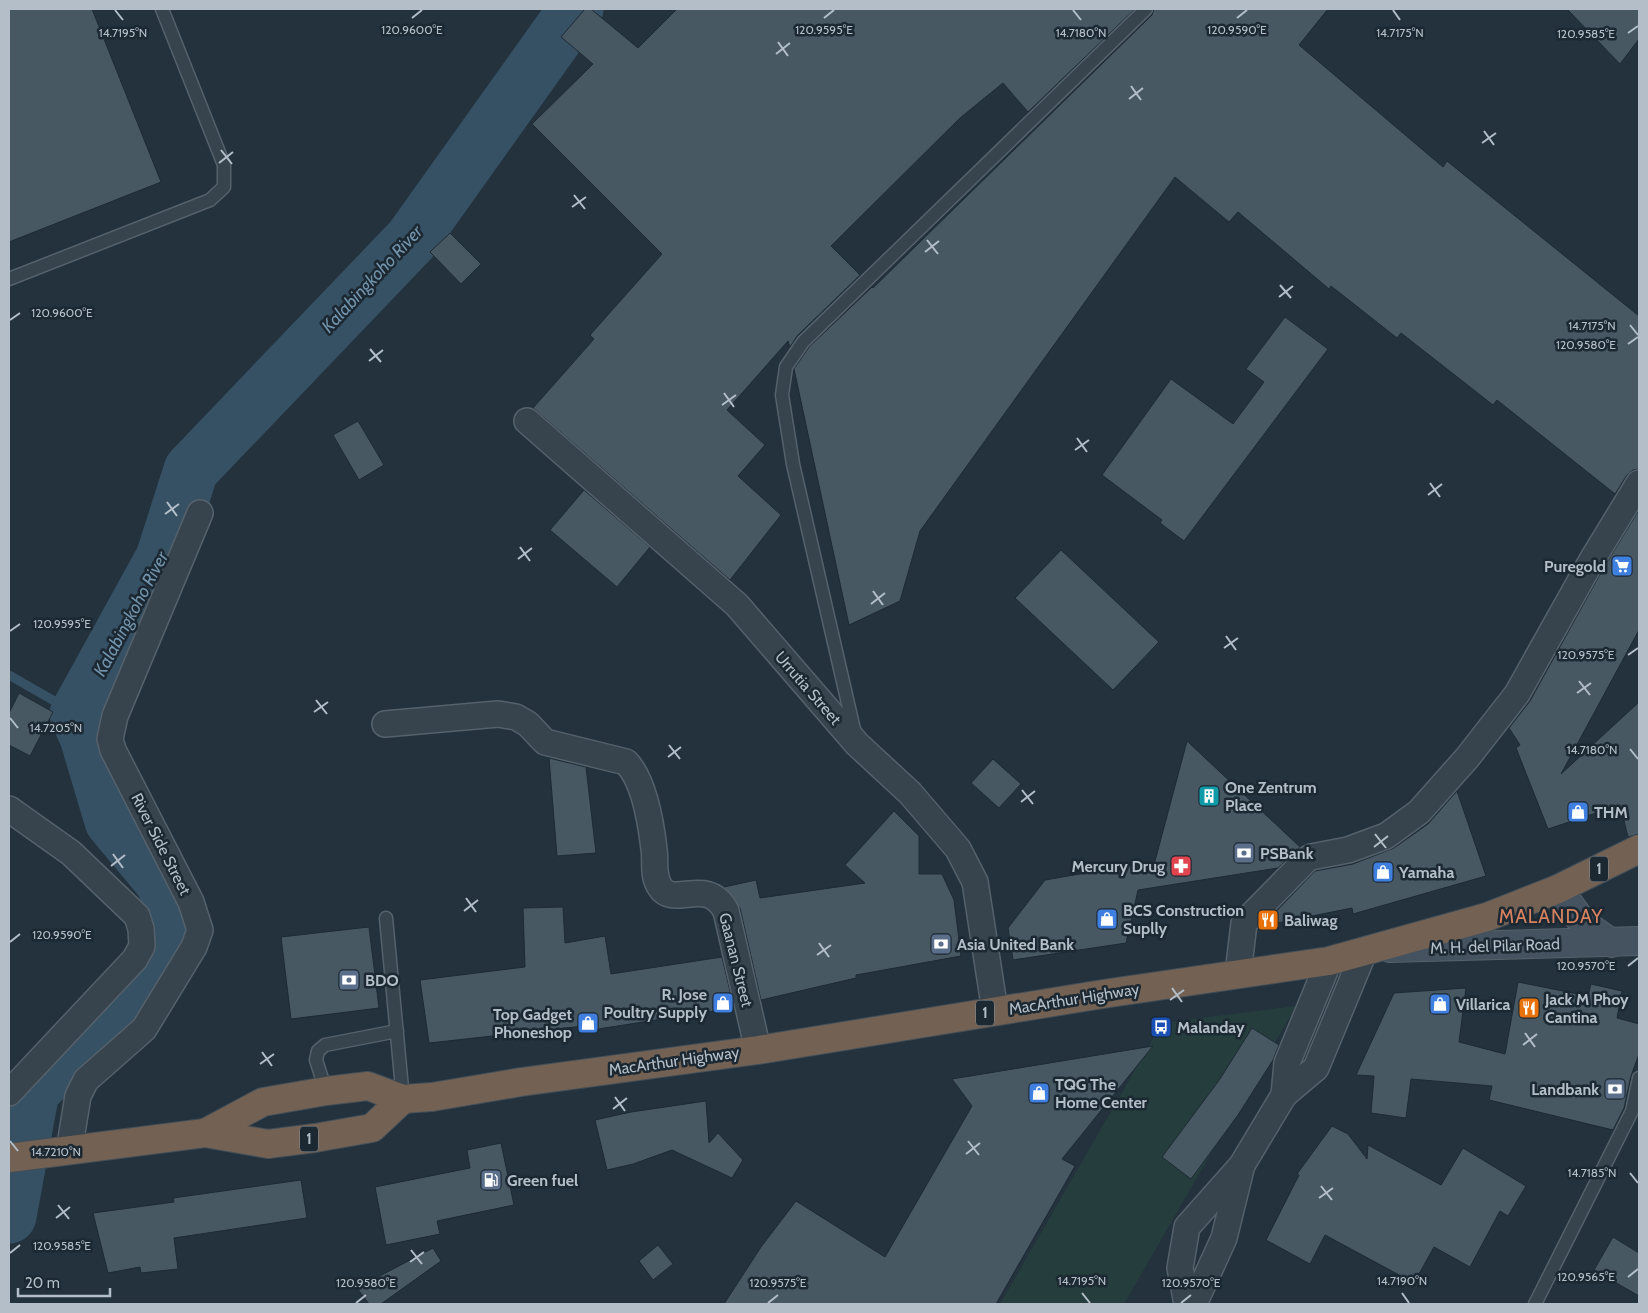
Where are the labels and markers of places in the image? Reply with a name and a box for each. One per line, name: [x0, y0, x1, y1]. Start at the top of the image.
supermarket icon: Puregold: [1610, 554, 1634, 578]
place label: Puregold: [1544, 557, 1606, 576]
place label: One Zentrum Place: [1225, 778, 1317, 815]
building icon: One Zentrum Place: [1197, 784, 1221, 808]
shop icon: THM: [1566, 800, 1590, 824]
place label: THM: [1594, 803, 1628, 822]
bank icon: PSBank: [1232, 841, 1256, 865]
place label: PSBank: [1260, 844, 1314, 863]
pharmacy icon: Mercury Drug: [1169, 854, 1193, 878]
place label: Mercury Drug: [1071, 857, 1165, 876]
shop icon: Yamaha: [1371, 860, 1395, 884]
place label: Yamaha: [1398, 863, 1454, 882]
place label: BCS Construction Suplly: [1123, 901, 1244, 938]
shop icon: BCS Construction Suplly: [1095, 907, 1119, 931]
restaurant icon: Baliwag: [1256, 908, 1280, 932]
place label: Baliwag: [1284, 911, 1338, 930]
bank icon: Asia United Bank: [929, 932, 953, 956]
place label: Asia United Bank: [957, 935, 1074, 954]
bank icon: BDO: [337, 968, 361, 992]
place label: BDO: [365, 971, 399, 990]
place label: R. Jose Poultry Supply: [604, 985, 707, 1022]
place label: Jack M Phoy Cantina: [1544, 990, 1629, 1027]
shop icon: R. Jose Poultry Supply: [711, 991, 735, 1015]
shop icon: Villarica: [1428, 992, 1452, 1016]
place label: Villarica: [1456, 995, 1510, 1014]
restaurant icon: Jack M Phoy Cantina: [1517, 996, 1541, 1020]
place label: Top Gadget Phoneshop: [493, 1005, 572, 1042]
shop icon: Top Gadget Phoneshop: [576, 1011, 600, 1035]
bus stop icon: Malanday: [1149, 1015, 1173, 1039]
place label: Malanday: [1177, 1018, 1245, 1037]
place label: TQG The Home Center: [1055, 1075, 1148, 1112]
bank icon: Landbank: [1603, 1077, 1627, 1101]
place label: Landbank: [1531, 1080, 1599, 1099]
shop icon: TQG The Home Center: [1027, 1081, 1051, 1105]
fuel station icon: Green fuel: [479, 1168, 503, 1192]
place label: Green fuel: [507, 1171, 578, 1190]

